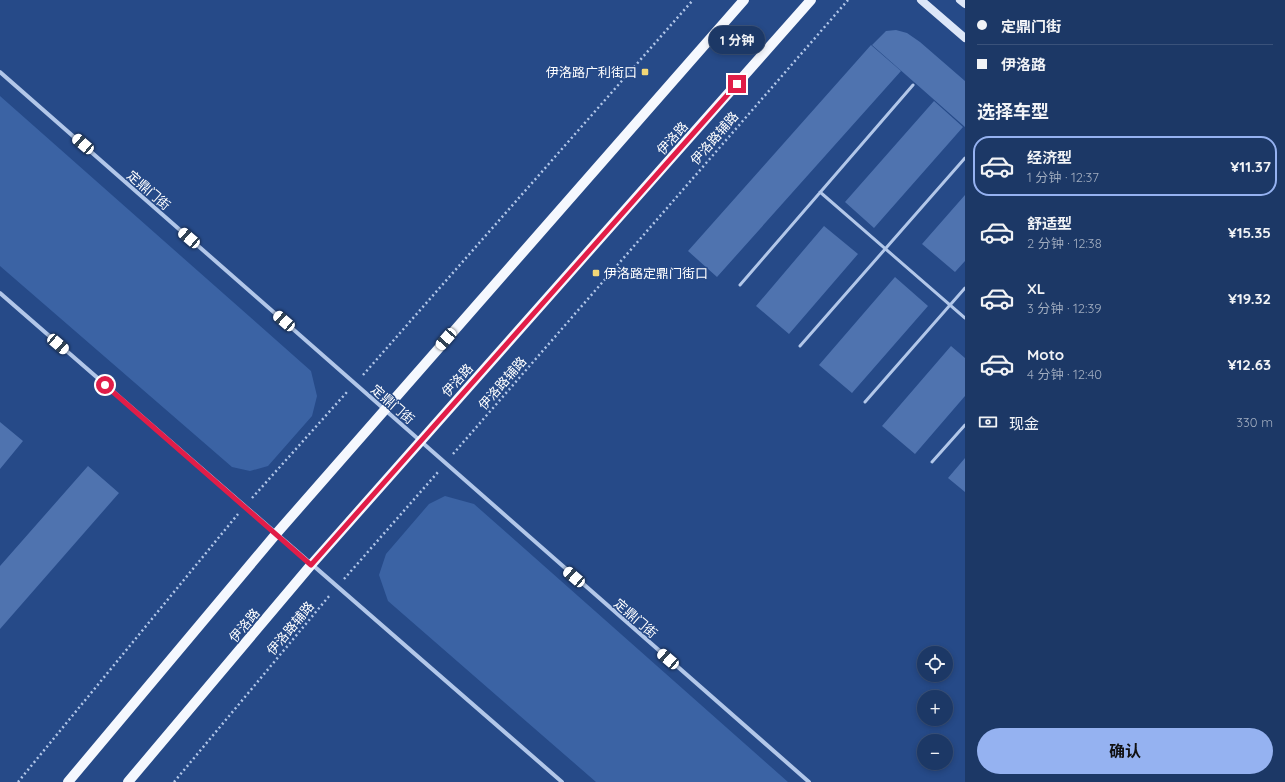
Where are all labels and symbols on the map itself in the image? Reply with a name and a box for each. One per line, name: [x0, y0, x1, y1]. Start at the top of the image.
callout: 1 分钟: [709, 26, 765, 54]
place label: 伊洛路广利街口: [546, 64, 637, 80]
marker: 伊洛路广利街口: [640, 67, 650, 77]
route end: [728, 75, 746, 93]
street label: 伊洛路辅路: [687, 108, 741, 168]
street label: 伊洛路: [653, 118, 691, 158]
car: [70, 132, 96, 156]
street label: 定鼎门街: [124, 167, 174, 213]
car: [176, 226, 202, 250]
place label: 伊洛路定鼎门街口: [604, 265, 708, 281]
marker: 伊洛路定鼎门街口: [591, 268, 601, 278]
car: [271, 309, 297, 333]
car: [434, 326, 458, 352]
car: [45, 332, 71, 356]
street label: 伊洛路辅路: [475, 353, 529, 413]
street label: 伊洛路: [438, 360, 476, 400]
route start: [96, 376, 114, 394]
street label: 定鼎门街: [368, 381, 418, 427]
car: [561, 565, 587, 589]
street label: 定鼎门街: [611, 595, 661, 641]
street label: 伊洛路辅路: [263, 598, 317, 658]
street label: 伊洛路: [225, 605, 263, 645]
car: [655, 647, 681, 671]

